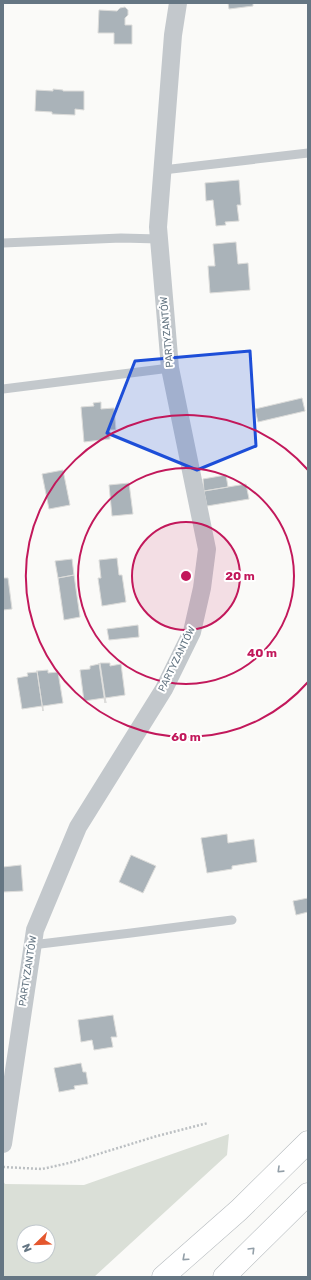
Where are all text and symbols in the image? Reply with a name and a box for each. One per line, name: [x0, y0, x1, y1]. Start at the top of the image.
street label: PARTYZANTÓW: [158, 296, 176, 368]
centre of rings: [179, 569, 193, 583]
text: 20 m: [225, 569, 255, 583]
street label: PARTYZANTÓW: [156, 624, 198, 694]
text: 40 m: [247, 646, 277, 660]
text: 60 m: [171, 730, 201, 744]
street label: PARTYZANTÓW: [16, 935, 40, 1007]
one-way arrow: [277, 1165, 285, 1172]
north arrow: [16, 1224, 56, 1264]
text: N: [20, 1241, 35, 1254]
one-way arrow: [247, 1247, 255, 1255]
one-way arrow: [182, 1253, 190, 1261]

